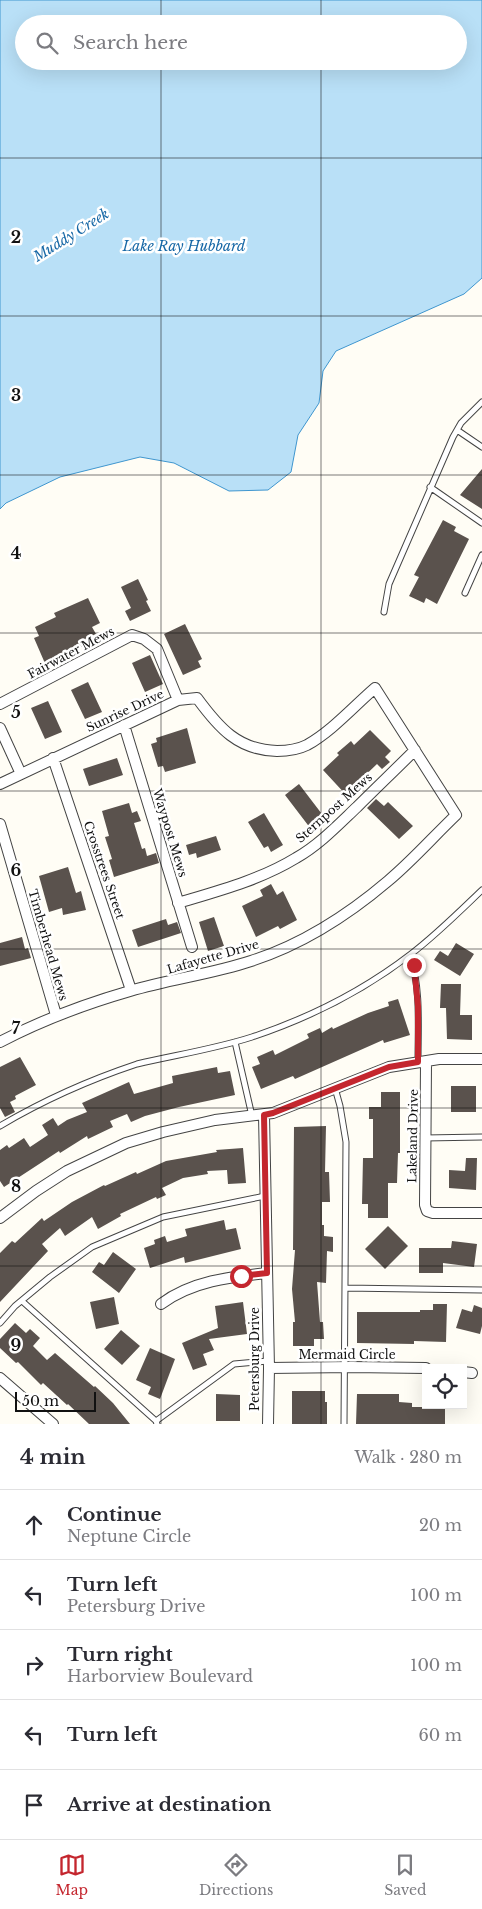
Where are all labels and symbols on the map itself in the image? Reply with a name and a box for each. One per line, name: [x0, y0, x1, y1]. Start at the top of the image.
water label: Muddy Creek: [29, 205, 112, 266]
text: 2: [11, 227, 21, 247]
water label: Lake Ray Hubbard: [122, 237, 246, 255]
text: 3: [11, 385, 21, 405]
text: 4: [11, 543, 21, 563]
street label: Fairwater Mews: [25, 623, 117, 682]
street label: Sunrise Drive: [84, 686, 166, 735]
text: 5: [11, 702, 21, 722]
street label: Sternpost Mews: [292, 769, 375, 846]
street label: Waypost Mews: [150, 786, 191, 879]
street label: Crosstrees Street: [81, 819, 128, 921]
text: 6: [11, 860, 22, 880]
street label: Timberhead Mews: [25, 887, 72, 1002]
street label: Lafayette Drive: [165, 936, 261, 977]
route end: [403, 954, 426, 977]
text: 7: [12, 1018, 21, 1038]
street label: Lakeland Drive: [404, 1089, 421, 1183]
text: 8: [11, 1176, 21, 1196]
route start: [230, 1265, 253, 1288]
street label: Petersburg Drive: [247, 1307, 262, 1411]
text: 9: [11, 1335, 22, 1355]
street label: Mermaid Circle: [298, 1347, 396, 1362]
scale bar: [15, 1389, 96, 1412]

